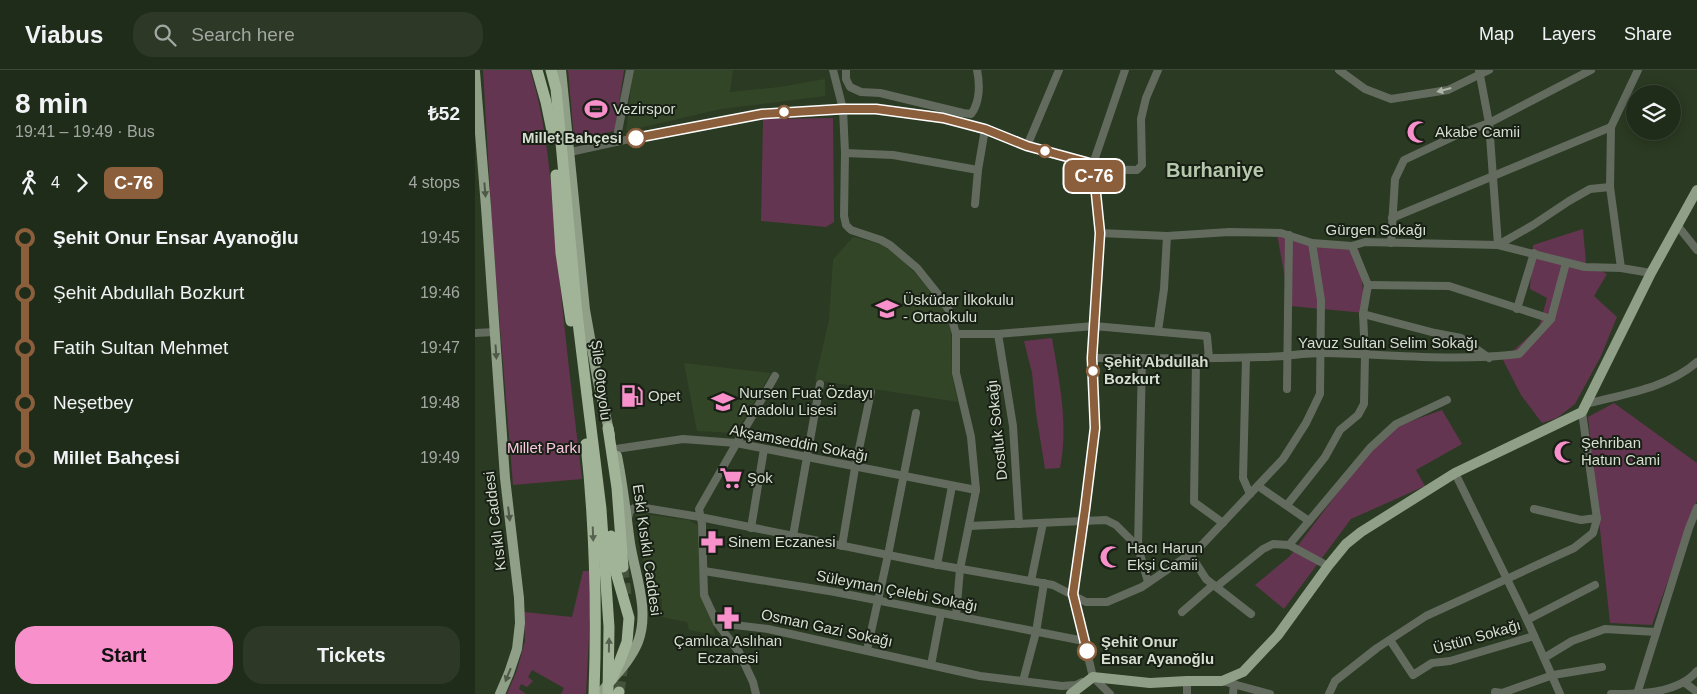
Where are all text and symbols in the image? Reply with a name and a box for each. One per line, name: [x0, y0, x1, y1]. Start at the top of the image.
search box: [133, 12, 483, 57]
text: Viabus: [25, 21, 103, 48]
icon: search: [151, 21, 179, 49]
text: Search here: [191, 24, 295, 45]
text: Map: [1479, 24, 1514, 44]
text: Layers: [1542, 24, 1596, 44]
text: Share: [1624, 24, 1672, 44]
map controls: [1626, 85, 1681, 140]
button: layers: [1626, 85, 1681, 140]
one-way arrow: [1437, 86, 1452, 94]
text: 8 min: [15, 88, 88, 119]
sports icon: Vezirspor: [583, 96, 609, 122]
place label: Vezirspor: [613, 100, 676, 117]
text: ₺52: [428, 103, 460, 124]
unlabelled marker: [777, 105, 791, 119]
mosque icon: Akabe Camii: [1405, 119, 1431, 145]
text: 19:41 – 19:49 · Bus: [15, 123, 155, 140]
place label: Akabe Camii: [1435, 123, 1520, 140]
marker: Millet Bahçesi: [626, 128, 646, 148]
place label: Millet Bahçesi: [522, 129, 622, 146]
unlabelled marker: [1038, 144, 1052, 158]
district label: Burhaniye: [1166, 159, 1264, 181]
line badge: C-76: [1059, 160, 1129, 192]
text: C-76: [1074, 166, 1114, 186]
icon: walk: [15, 169, 43, 197]
icon: forward: [68, 169, 96, 197]
text: C-76: [114, 173, 153, 193]
text: 4: [51, 174, 60, 191]
text: 4 stops: [408, 174, 460, 191]
one-way arrow: [481, 183, 489, 199]
street label: Gürgen Sokağı: [1326, 221, 1426, 238]
text: Şehit Onur Ensar Ayanoğlu: [53, 227, 299, 248]
text: 19:45: [420, 229, 460, 246]
text: Şehit Abdullah Bozkurt: [53, 282, 244, 303]
text: 19:46: [420, 284, 460, 301]
place label: Üsküdar İlkokulu - Ortaokulu: [903, 291, 1014, 325]
school or university icon: Üsküdar İlkokulu - Ortaokulu: [874, 296, 900, 322]
street label: Yavuz Sultan Selim Sokağı: [1298, 334, 1478, 351]
text: Fatih Sultan Mehmet: [53, 337, 228, 358]
text: 19:47: [420, 339, 460, 356]
street label: Şile Otoyolu: [588, 339, 615, 421]
one-way arrow: [492, 345, 500, 361]
place label: Şehit Abdullah Bozkurt: [1104, 353, 1208, 387]
marker: Şehit Abdullah Bozkurt: [1086, 364, 1100, 378]
street label: Dostluk Sokağı: [983, 379, 1010, 481]
fuel station icon: Opet: [619, 383, 645, 409]
place label: Nursen Fuat Özdayı Anadolu Lisesi: [739, 384, 873, 418]
place label: Opet: [648, 387, 681, 404]
school or university icon: Nursen Fuat Özdayı Anadolu Lisesi: [710, 389, 736, 415]
text: Neşetbey: [53, 392, 133, 413]
text: 19:48: [420, 394, 460, 411]
street label: Akşamseddin Sokağı: [728, 421, 870, 464]
place label: Şehriban Hatun Cami: [1581, 434, 1660, 468]
park label: Millet Parkı: [507, 439, 581, 456]
mosque icon: Şehriban Hatun Cami: [1552, 439, 1578, 465]
text: Millet Bahçesi: [53, 447, 180, 468]
text: 19:49: [420, 449, 460, 466]
supermarket icon: Şok: [718, 465, 744, 491]
place label: Şok: [747, 469, 773, 486]
street label: Kısıklı Caddesi: [480, 470, 509, 572]
street label: Eski Kısıklı Caddesi: [630, 483, 665, 617]
one-way arrow: [505, 507, 513, 523]
one-way arrow: [589, 526, 597, 542]
pharmacy icon: Sinem Eczanesi: [699, 529, 725, 555]
place label: Sinem Eczanesi: [728, 533, 836, 550]
place label: Hacı Harun Ekşi Camii: [1127, 539, 1203, 573]
mosque icon: Hacı Harun Ekşi Camii: [1098, 544, 1124, 570]
street label: Süleyman Çelebi Sokağı: [815, 566, 979, 615]
pharmacy icon: Çamlıca Aslıhan Eczanesi: [715, 605, 741, 631]
street label: Osman Gazi Sokağı: [760, 605, 895, 650]
street label: Üstün Sokağı: [1431, 616, 1522, 657]
button: Start: [15, 626, 233, 684]
button: Tickets: [243, 626, 460, 684]
place label: Çamlıca Aslıhan Eczanesi: [674, 632, 782, 666]
place label: Şehit Onur Ensar Ayanoğlu: [1101, 633, 1214, 667]
one-way arrow: [605, 637, 613, 653]
marker: Şehit Onur Ensar Ayanoğlu: [1077, 641, 1097, 661]
one-way arrow: [504, 668, 512, 683]

